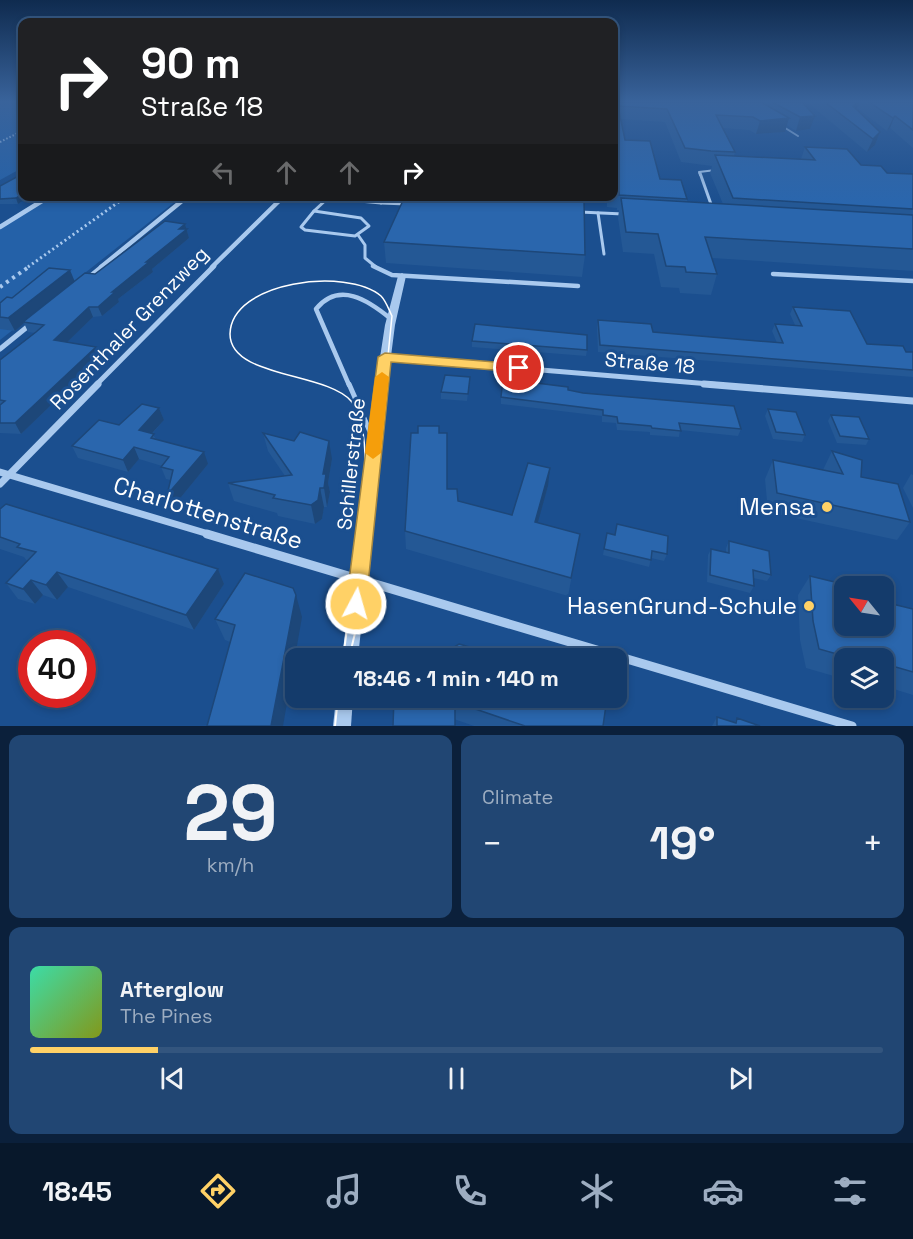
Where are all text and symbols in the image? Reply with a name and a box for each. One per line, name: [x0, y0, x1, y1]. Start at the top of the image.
text: 90 m: [141, 37, 241, 90]
icon: right: [42, 42, 120, 120]
text: Straße 18: [141, 89, 263, 124]
icon: left: [207, 156, 240, 189]
icon: ahead: [270, 156, 303, 189]
icon: ahead: [333, 156, 366, 189]
icon: right: [396, 156, 429, 189]
street label: Rosenthaler Grenzweg: [44, 241, 214, 415]
pin: [493, 342, 544, 393]
street label: Straße 18: [604, 346, 696, 380]
icon: arrive: [502, 351, 535, 384]
street label: Schillerstraße: [331, 397, 371, 531]
street label: Charlottenstraße: [110, 469, 307, 556]
place label: Mensa: [739, 491, 815, 522]
marker: Mensa: [820, 500, 834, 514]
position arrow: [324, 572, 388, 636]
north arrow: [834, 576, 894, 636]
map controls: [834, 576, 894, 708]
place label: HasenGrund-Schule: [567, 590, 797, 621]
marker: HasenGrund-Schule: [802, 599, 816, 613]
speed limit sign: 40: [18, 630, 96, 708]
button: layers: [834, 648, 894, 708]
text: 18:46 · 1 min · 140 m: [353, 664, 559, 692]
text: 29: [183, 763, 278, 863]
text: Climate: [482, 784, 553, 810]
text: 19°: [650, 815, 715, 872]
text: −: [482, 823, 502, 865]
text: +: [863, 823, 883, 865]
text: km/h: [207, 852, 254, 878]
text: Afterglow: [120, 975, 224, 1003]
text: The Pines: [120, 1003, 213, 1029]
icon: previous: [156, 1062, 189, 1095]
icon: pause: [440, 1062, 473, 1095]
icon: next: [724, 1062, 757, 1095]
icon: directions: [197, 1170, 239, 1212]
icon: music: [323, 1170, 365, 1212]
icon: phone: [449, 1170, 491, 1212]
icon: climate: [576, 1170, 618, 1212]
icon: car: [702, 1170, 744, 1212]
icon: filters: [829, 1170, 871, 1212]
text: 18:45: [42, 1174, 112, 1209]

